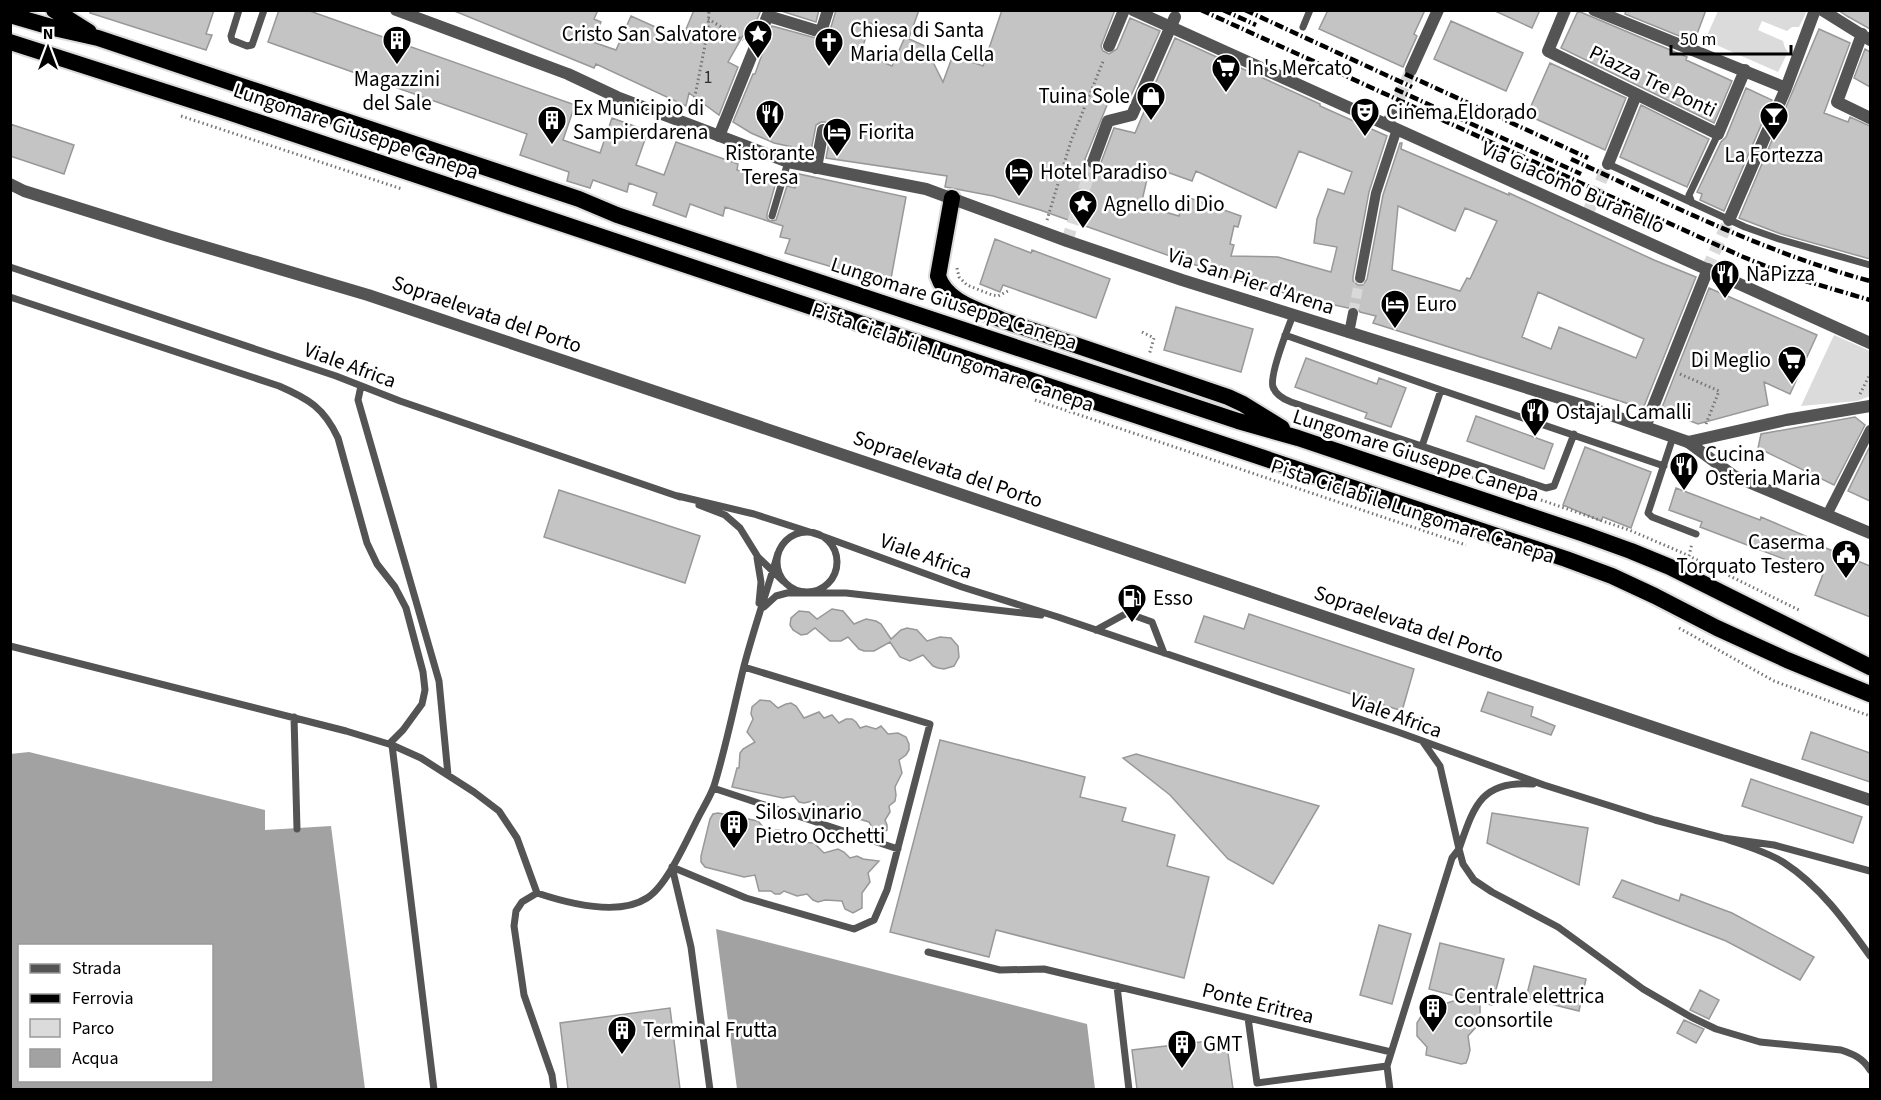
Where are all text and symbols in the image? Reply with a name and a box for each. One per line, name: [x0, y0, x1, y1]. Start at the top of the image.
place label: Chiesa di Santa Maria della Cella: [850, 15, 994, 69]
north arrow: [18, 18, 78, 78]
place icon: Cristo San Salvatore: [742, 18, 774, 60]
scale bar: [1671, 18, 1791, 56]
place label: Cristo San Salvatore: [562, 19, 737, 49]
text: N: [43, 23, 53, 45]
building icon: Magazzini del Sale: [381, 24, 413, 66]
church icon: Chiesa di Santa Maria della Cella: [813, 26, 845, 68]
text: 50 m: [1680, 27, 1716, 52]
street label: Piazza Tre Ponti: [1584, 37, 1722, 125]
supermarket icon: In's Mercato: [1210, 52, 1242, 94]
place label: In's Mercato: [1247, 53, 1352, 83]
place label: Magazzini del Sale: [354, 64, 440, 118]
house number: 1: [704, 65, 712, 90]
street label: Lungomare Giuseppe Canepa: [229, 75, 483, 187]
shop icon: Tuina Sole: [1135, 80, 1167, 122]
place label: Tuina Sole: [1038, 81, 1130, 111]
place label: Ex Municipio di Sampierdarena: [573, 93, 708, 147]
theatre icon: Cinema Eldorado: [1349, 96, 1381, 138]
place label: Cinema Eldorado: [1386, 97, 1537, 127]
restaurant icon: Ristorante Teresa: [754, 98, 786, 140]
bar icon: La Fortezza: [1758, 100, 1790, 142]
building icon: Ex Municipio di Sampierdarena: [536, 104, 568, 146]
hotel icon: Fiorita: [821, 116, 853, 158]
place label: Fiorita: [858, 117, 915, 147]
street label: Via Giacomo Buranello: [1476, 133, 1670, 241]
place label: Ristorante Teresa: [725, 138, 815, 192]
place label: La Fortezza: [1725, 140, 1823, 170]
hotel icon: Hotel Paradiso: [1003, 156, 1035, 198]
place label: Hotel Paradiso: [1040, 157, 1167, 187]
place icon: Agnello di Dio: [1067, 188, 1099, 230]
place label: Agnello di Dio: [1104, 189, 1225, 219]
street label: Via San Pier d'Arena: [1164, 240, 1338, 322]
street label: Lungomare Giuseppe Canepa: [827, 249, 1081, 357]
restaurant icon: NaPizza: [1709, 258, 1741, 300]
place label: NaPizza: [1746, 259, 1815, 289]
street label: Sopraelevata del Porto: [388, 267, 586, 361]
hotel icon: Euro: [1379, 288, 1411, 330]
place label: Euro: [1416, 289, 1457, 319]
street label: Pista Ciclabile Lungomare Canepa: [808, 294, 1098, 420]
street label: Viale Africa: [300, 334, 400, 396]
supermarket icon: Di Meglio: [1776, 344, 1808, 386]
place label: Di Meglio: [1691, 345, 1771, 375]
restaurant icon: Ostaja I Camalli: [1519, 396, 1551, 438]
place label: Ostaja I Camalli: [1556, 397, 1692, 427]
street label: Lungomare Giuseppe Canepa: [1289, 401, 1543, 509]
street label: Sopraelevata del Porto: [849, 422, 1047, 516]
place label: Cucina Osteria Maria: [1705, 439, 1821, 493]
restaurant icon: Cucina Osteria Maria: [1668, 450, 1700, 492]
street label: Pista Ciclabile Lungomare Canepa: [1267, 451, 1559, 571]
street label: Viale Africa: [876, 525, 976, 587]
place label: Caserma Torquato Testero: [1677, 527, 1825, 581]
public building icon: Caserma Torquato Testero: [1830, 538, 1862, 580]
street label: Sopraelevata del Porto: [1310, 577, 1508, 671]
fuel station icon: Esso: [1116, 582, 1148, 624]
place label: Esso: [1153, 583, 1193, 613]
street label: Viale Africa: [1346, 684, 1446, 746]
place label: Silos vinario Pietro Occhetti: [755, 797, 885, 851]
building icon: Silos vinario Pietro Occhetti: [718, 808, 750, 850]
legend: [18, 944, 213, 1082]
text: Strada: [72, 956, 121, 981]
street label: Ponte Eritrea: [1199, 975, 1317, 1031]
place label: Centrale elettrica coonsortile: [1454, 981, 1605, 1035]
text: Ferrovia: [72, 986, 133, 1011]
building icon: Centrale elettrica coonsortile: [1417, 992, 1449, 1034]
building icon: Terminal Frutta: [606, 1014, 638, 1056]
place label: Terminal Frutta: [643, 1015, 777, 1045]
text: Parco: [72, 1016, 114, 1041]
building icon: GMT: [1166, 1028, 1198, 1070]
place label: GMT: [1203, 1029, 1242, 1059]
text: Acqua: [72, 1046, 118, 1071]

